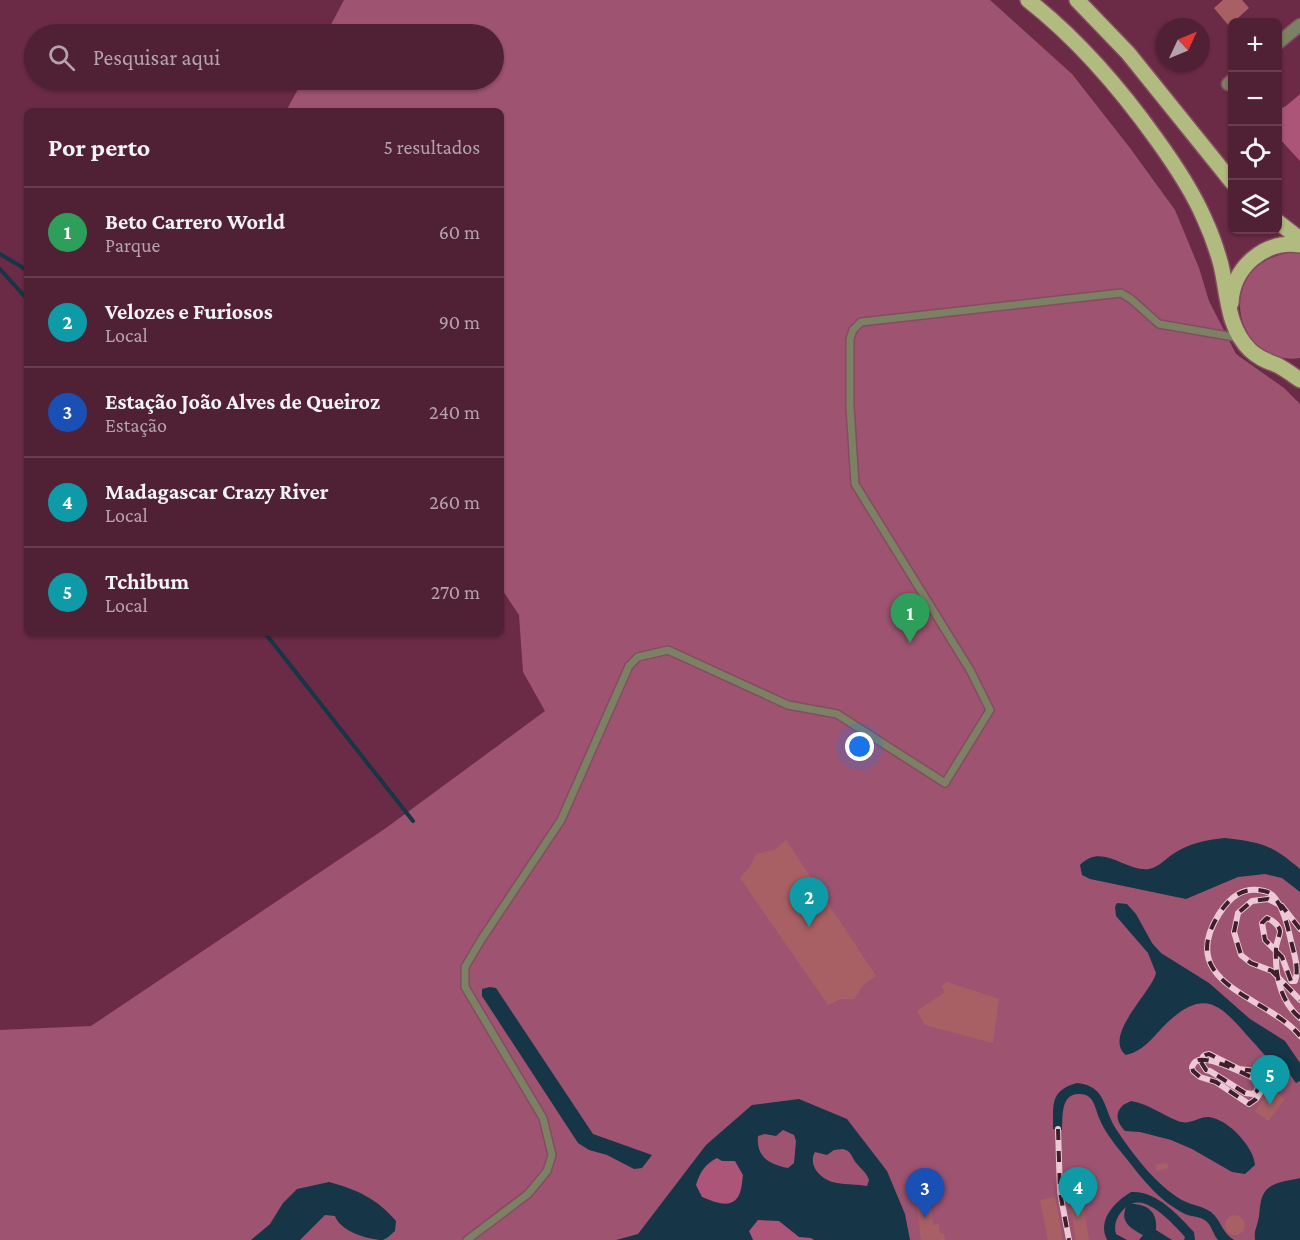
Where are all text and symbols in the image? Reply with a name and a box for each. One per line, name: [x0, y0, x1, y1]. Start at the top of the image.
north arrow: [1156, 18, 1210, 72]
map controls: [1228, 18, 1282, 234]
button: +: [1228, 18, 1282, 72]
search box: [24, 24, 504, 90]
icon: search: [45, 41, 78, 74]
text: Pesquisar aqui: [93, 45, 220, 70]
button: −: [1228, 72, 1282, 126]
button: locate: [1228, 126, 1282, 180]
text: Por perto: [48, 133, 150, 162]
text: 5 resultados: [384, 136, 480, 158]
button: layers: [1228, 180, 1282, 234]
text: Beto Carrero World: [105, 209, 285, 234]
text: 1: [64, 221, 71, 243]
text: 60 m: [439, 221, 480, 243]
text: Parque: [105, 234, 160, 256]
text: Velozes e Furiosos: [105, 299, 273, 324]
text: 2: [62, 311, 73, 333]
text: 90 m: [439, 311, 480, 333]
text: Local: [105, 324, 148, 346]
text: Estação João Alves de Queiroz: [105, 389, 380, 414]
text: 3: [63, 401, 72, 423]
text: 240 m: [429, 401, 480, 423]
text: Estação: [105, 414, 167, 436]
text: Madagascar Crazy River: [105, 479, 328, 504]
text: 4: [62, 491, 73, 513]
text: 260 m: [429, 491, 480, 513]
text: Local: [105, 504, 148, 526]
text: Tchibum: [105, 569, 189, 594]
text: 5: [63, 581, 72, 603]
text: 270 m: [431, 581, 480, 603]
text: Local: [105, 594, 148, 616]
pin: 1: [890, 594, 930, 643]
your location: [845, 732, 874, 761]
pin: 2: [790, 878, 828, 927]
pin: 5: [1250, 1056, 1290, 1105]
pin: 3: [906, 1168, 944, 1218]
pin: 4: [1058, 1168, 1098, 1217]

